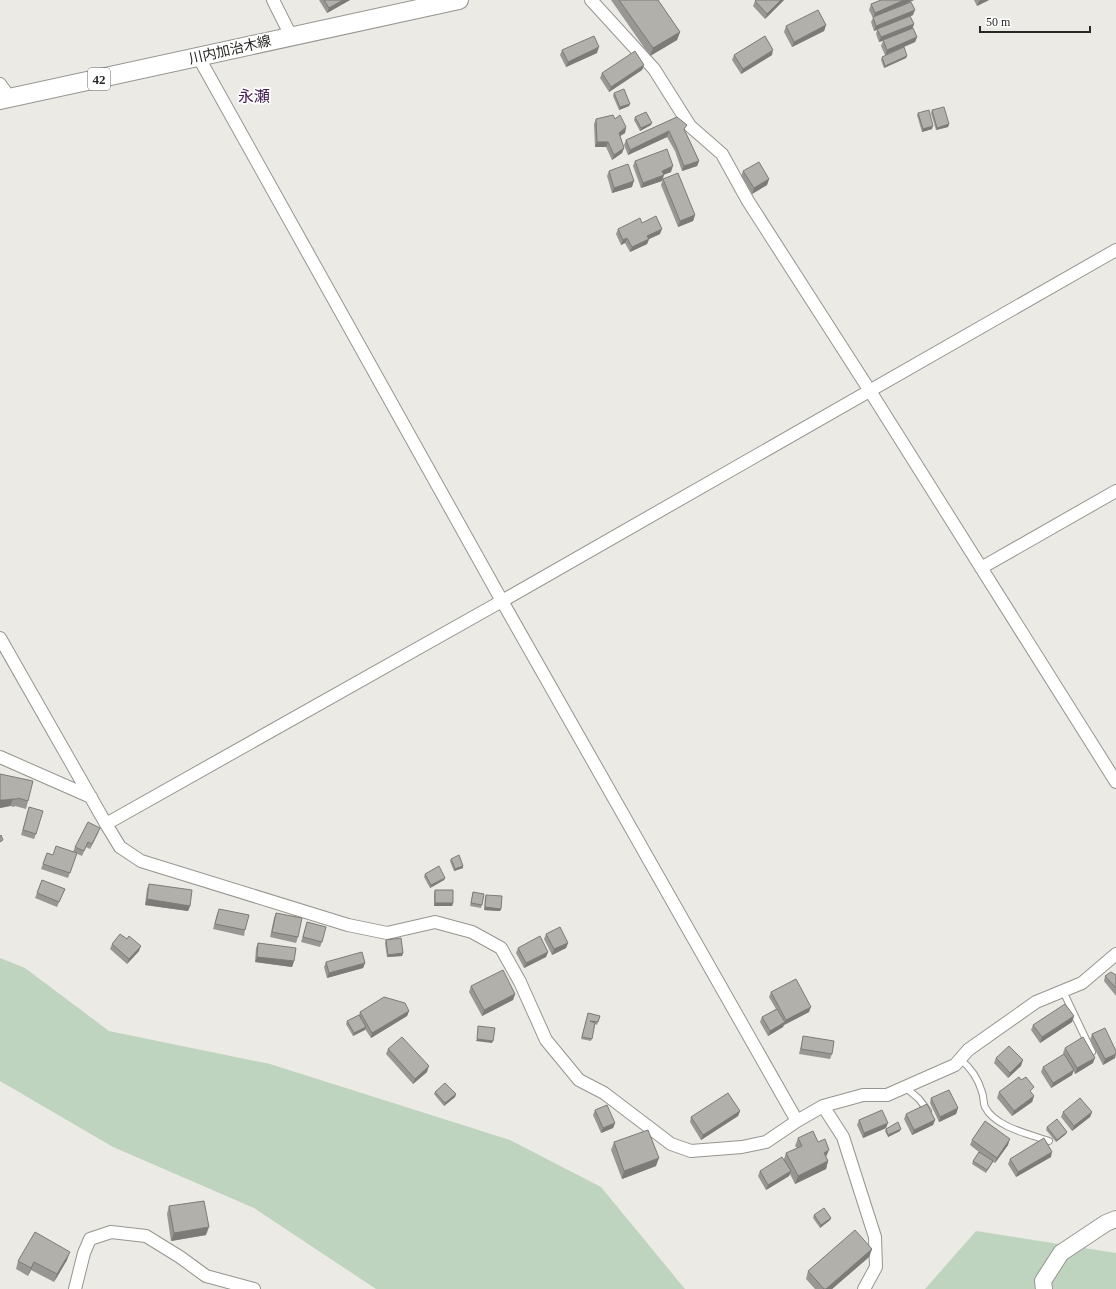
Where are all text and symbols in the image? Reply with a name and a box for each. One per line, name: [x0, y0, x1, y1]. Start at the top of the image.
scale bar: [980, 8, 1090, 34]
text: 50 m: [986, 15, 1011, 29]
street label: 川内加治木線: [187, 33, 273, 67]
road number: 42: [88, 68, 110, 90]
district label: 永瀬: [238, 88, 270, 105]

